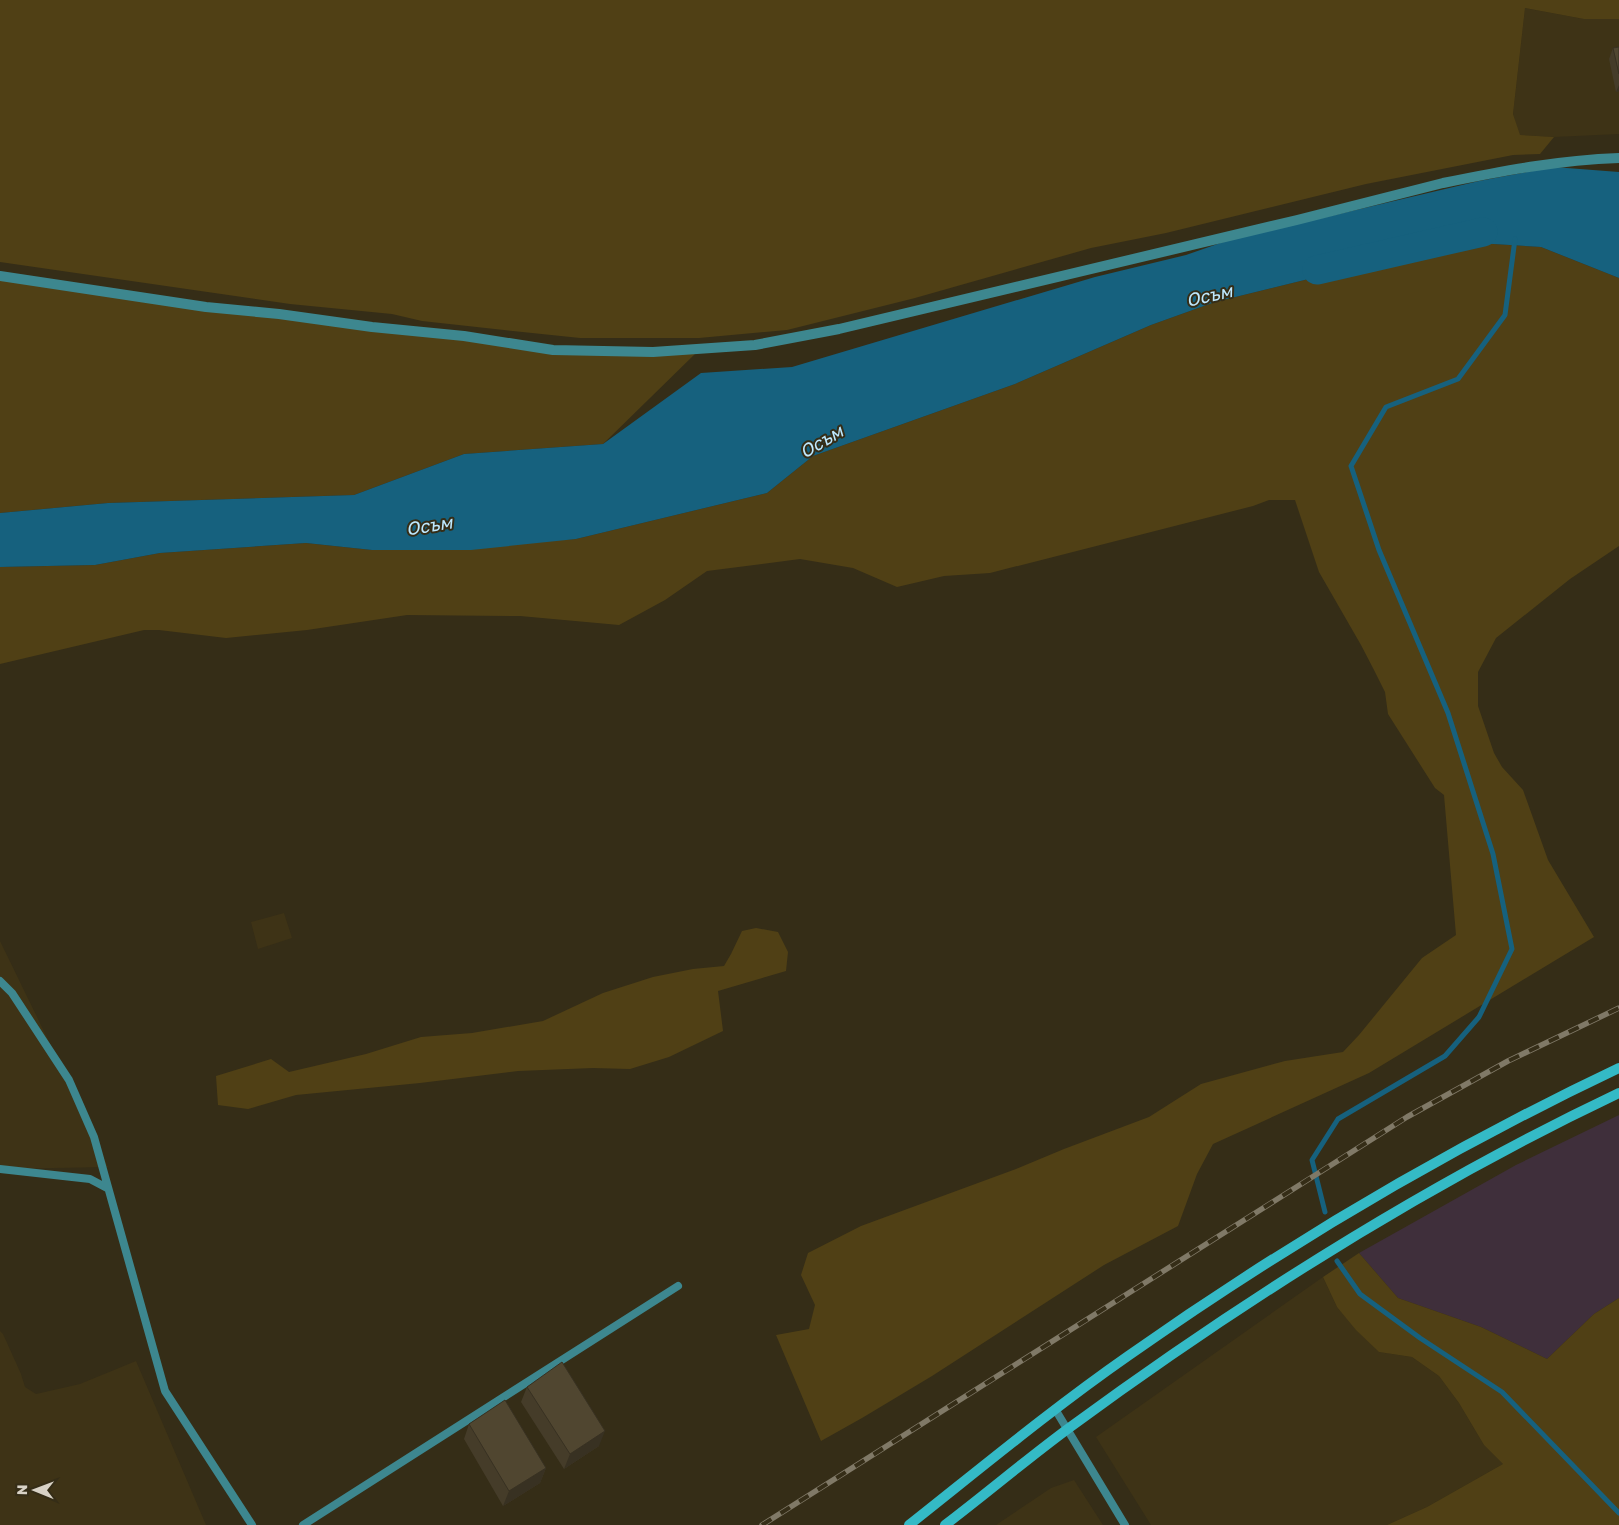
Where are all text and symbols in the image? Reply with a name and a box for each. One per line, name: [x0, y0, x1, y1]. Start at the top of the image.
water label: Осъм: [1184, 279, 1235, 311]
water label: Осъм: [795, 419, 848, 462]
water label: Осъм: [404, 510, 455, 540]
north arrow: [10, 1465, 60, 1515]
text: N: [13, 1484, 30, 1495]

